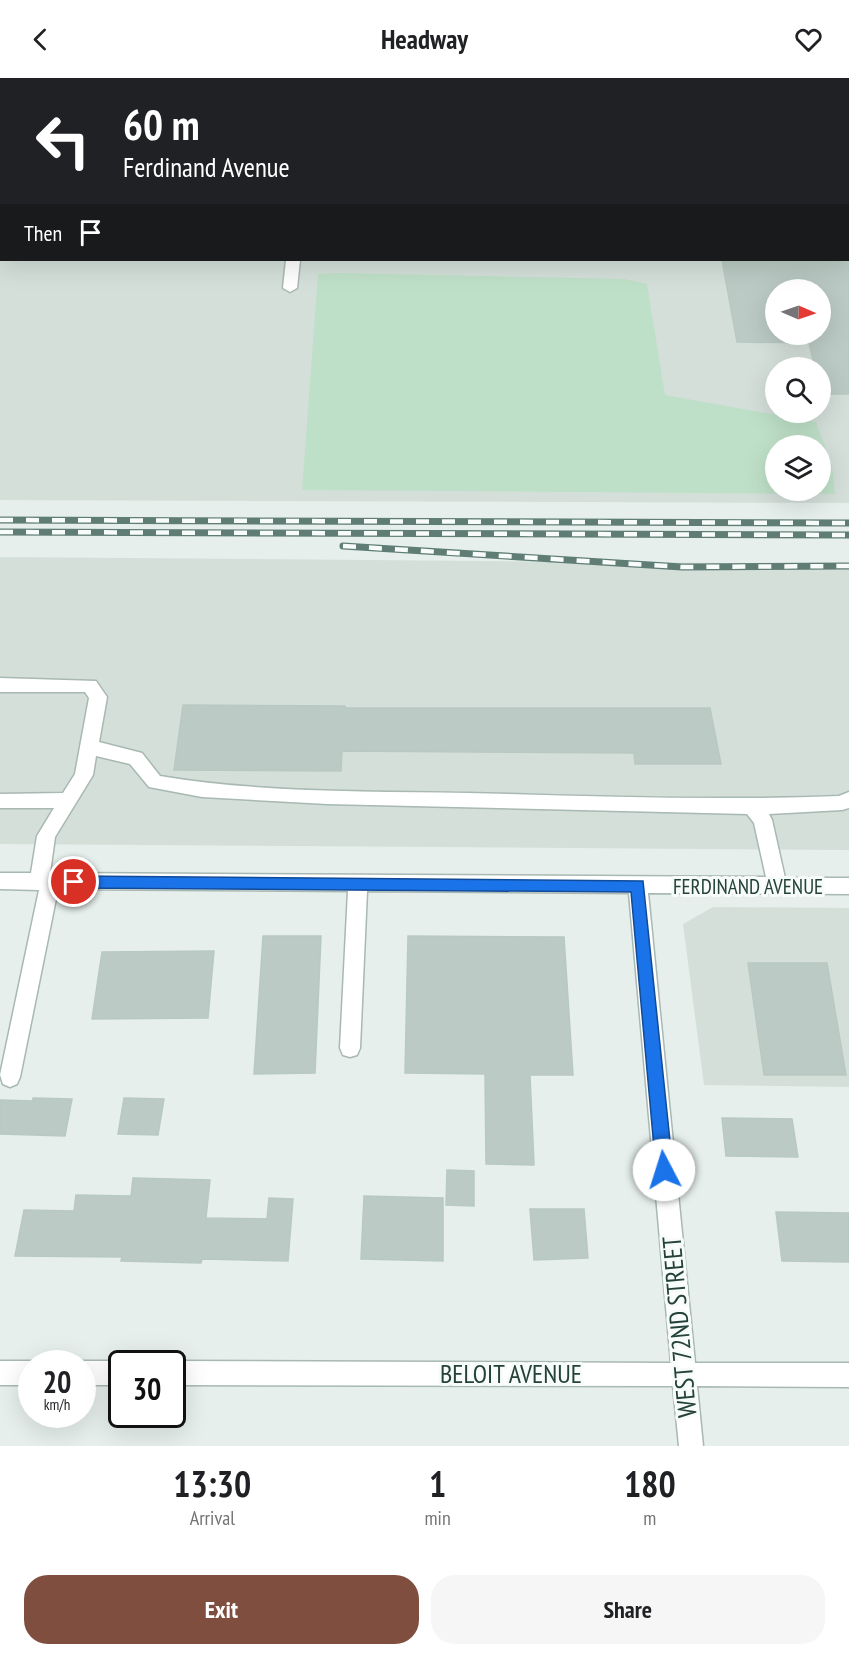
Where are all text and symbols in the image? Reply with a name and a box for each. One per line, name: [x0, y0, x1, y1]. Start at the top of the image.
text: Headway: [381, 22, 468, 56]
icon: back: [24, 23, 57, 56]
icon: heart: [792, 23, 825, 56]
text: 60 m: [123, 97, 200, 152]
icon: left: [24, 102, 102, 180]
text: Ferdinand Avenue: [123, 150, 290, 184]
icon: arrive: [74, 216, 107, 249]
text: Then: [24, 219, 62, 247]
north arrow: [765, 279, 831, 345]
map controls: [765, 279, 831, 501]
button: search: [765, 357, 831, 423]
button: layers: [765, 435, 831, 501]
pin: [48, 856, 99, 907]
icon: arrive: [57, 865, 90, 898]
street label: FERDINAND AVENUE: [673, 873, 823, 900]
position arrow: [632, 1138, 696, 1202]
street label: WEST 72ND STREET: [655, 1235, 703, 1419]
speed limit sign: 30: [108, 1350, 186, 1428]
street label: BELOIT AVENUE: [440, 1357, 582, 1390]
text: 20: [43, 1362, 71, 1401]
text: km/h: [44, 1395, 70, 1414]
text: 13:30: [173, 1460, 251, 1507]
text: 1: [429, 1460, 446, 1507]
text: 180: [624, 1460, 676, 1507]
text: Arrival: [190, 1505, 235, 1531]
text: min: [425, 1505, 451, 1531]
text: m: [643, 1505, 656, 1531]
button: Exit: [24, 1575, 419, 1644]
button: Share: [431, 1575, 825, 1644]

